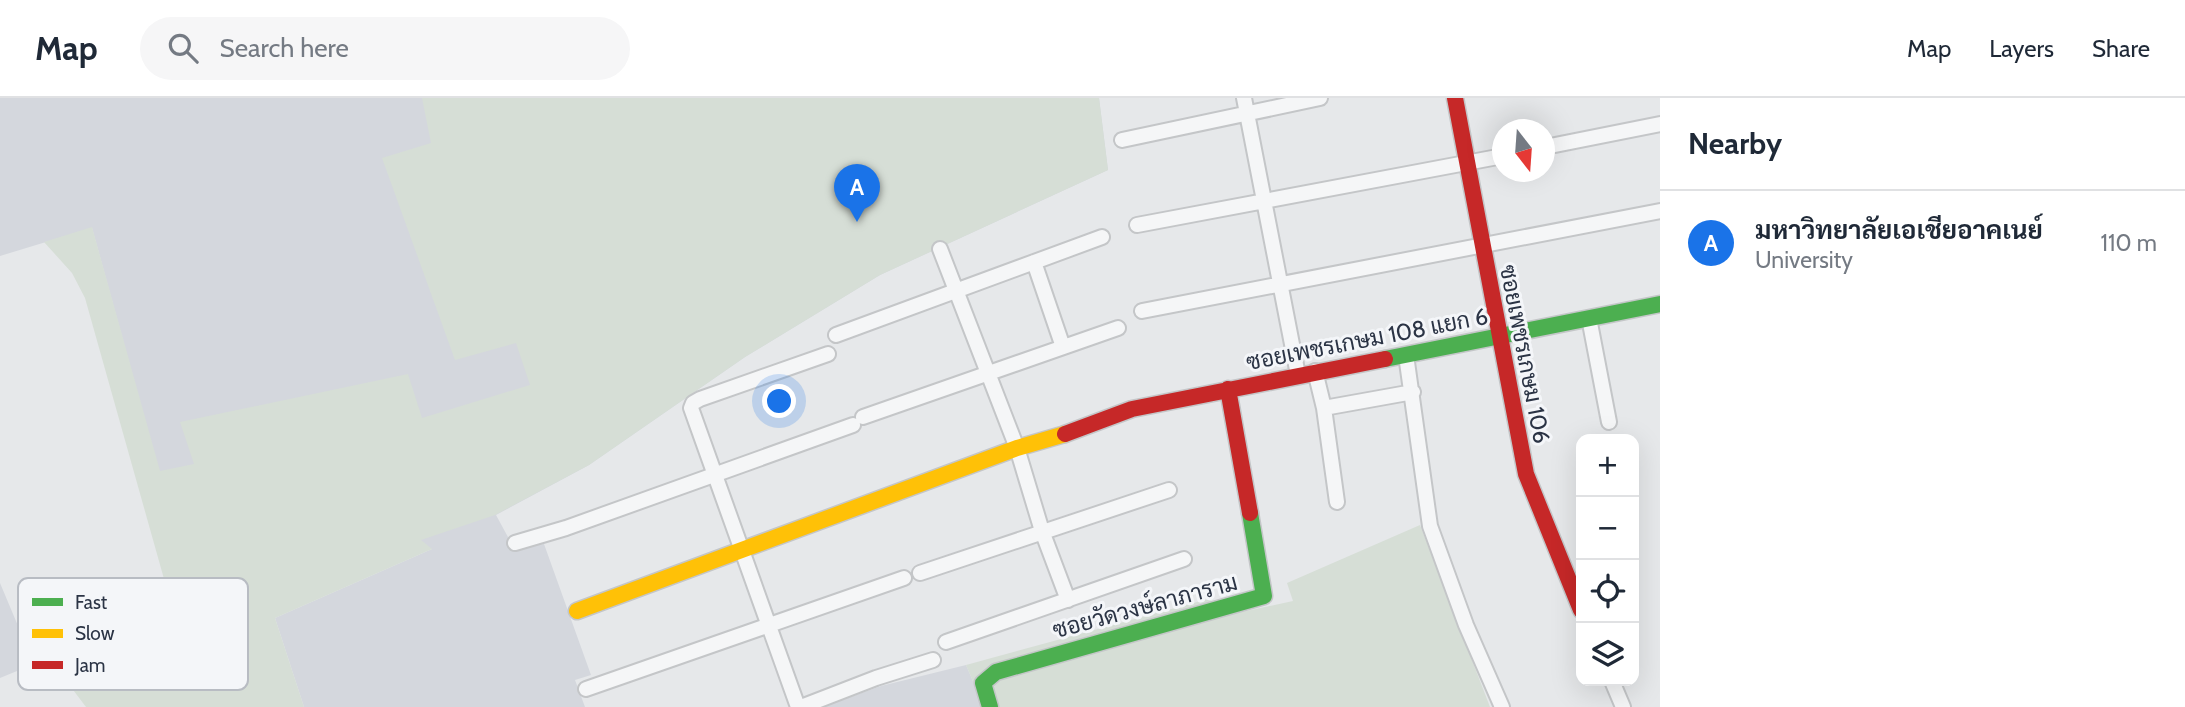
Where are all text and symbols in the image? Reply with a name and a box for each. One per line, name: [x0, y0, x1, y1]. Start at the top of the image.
search box: [140, 17, 630, 80]
text: Map: [35, 28, 98, 68]
icon: search: [164, 29, 202, 67]
text: Search here: [220, 32, 349, 64]
text: Map: [1907, 34, 1951, 63]
text: Layers: [1989, 34, 2054, 63]
text: Share: [2092, 34, 2150, 63]
north arrow: [1492, 119, 1555, 182]
text: Nearby: [1688, 125, 1782, 162]
pin: A: [834, 164, 880, 222]
text: มหาวิทยาลัยเอเชียอาคเนย์: [1755, 214, 2043, 246]
text: A: [1704, 229, 1718, 257]
text: 110 m: [2101, 229, 2157, 257]
text: University: [1755, 246, 1853, 274]
street label: ซอยเพชรเกษม 106: [1494, 262, 1556, 446]
street label: ซอยเพชรเกษม 108 แยก 6: [1244, 302, 1490, 376]
your location: [762, 384, 796, 418]
map controls: [1576, 434, 1639, 686]
button: +: [1576, 434, 1639, 497]
button: −: [1576, 497, 1639, 560]
button: locate: [1576, 560, 1639, 623]
street label: ซอยวัดวงษ์ลาภาราม: [1049, 566, 1240, 644]
legend: [18, 578, 248, 690]
text: Fast: [75, 591, 108, 614]
text: Slow: [75, 622, 115, 645]
button: layers: [1576, 623, 1639, 686]
text: Jam: [74, 654, 105, 677]

